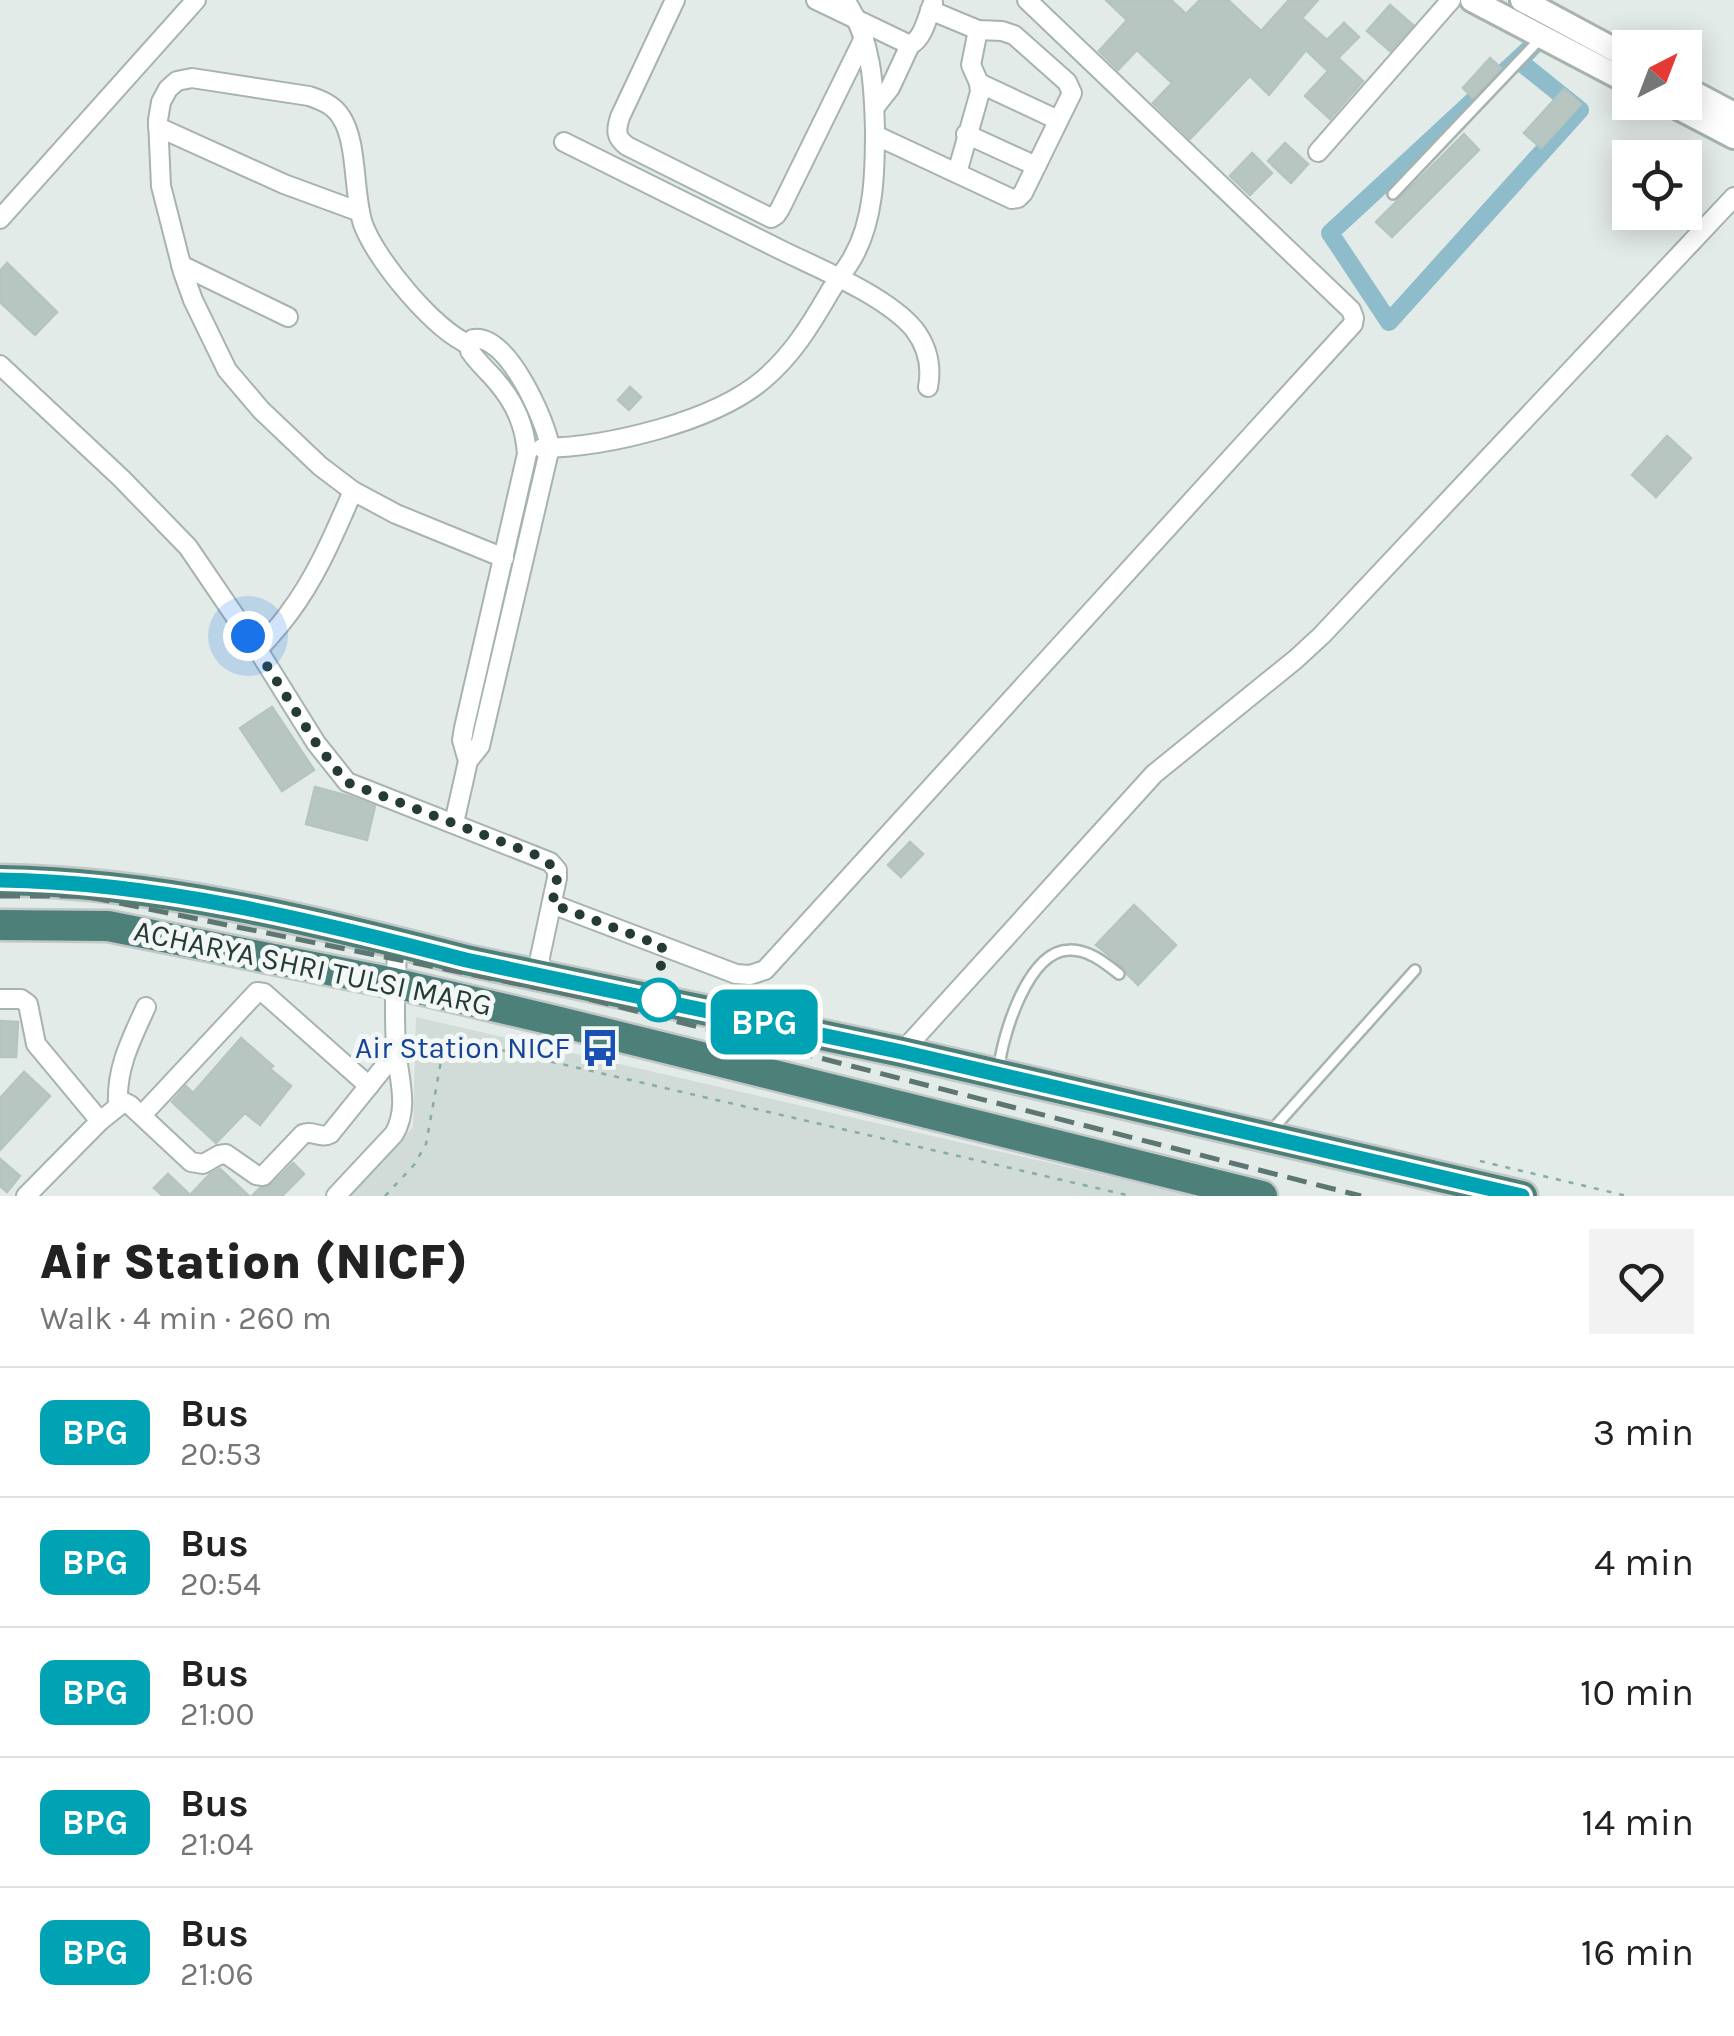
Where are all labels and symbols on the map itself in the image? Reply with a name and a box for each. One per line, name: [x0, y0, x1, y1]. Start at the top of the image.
north arrow: [1612, 30, 1702, 120]
your location: [223, 611, 273, 661]
street label: ACHARYA SHRI TULSI MARG: [131, 912, 495, 1024]
unlabelled marker: [638, 979, 680, 1021]
line badge: BPG: [706, 990, 822, 1054]
bus stop icon: Air Station NICF: [579, 1027, 621, 1069]
place label: Air Station NICF: [355, 1030, 570, 1066]

